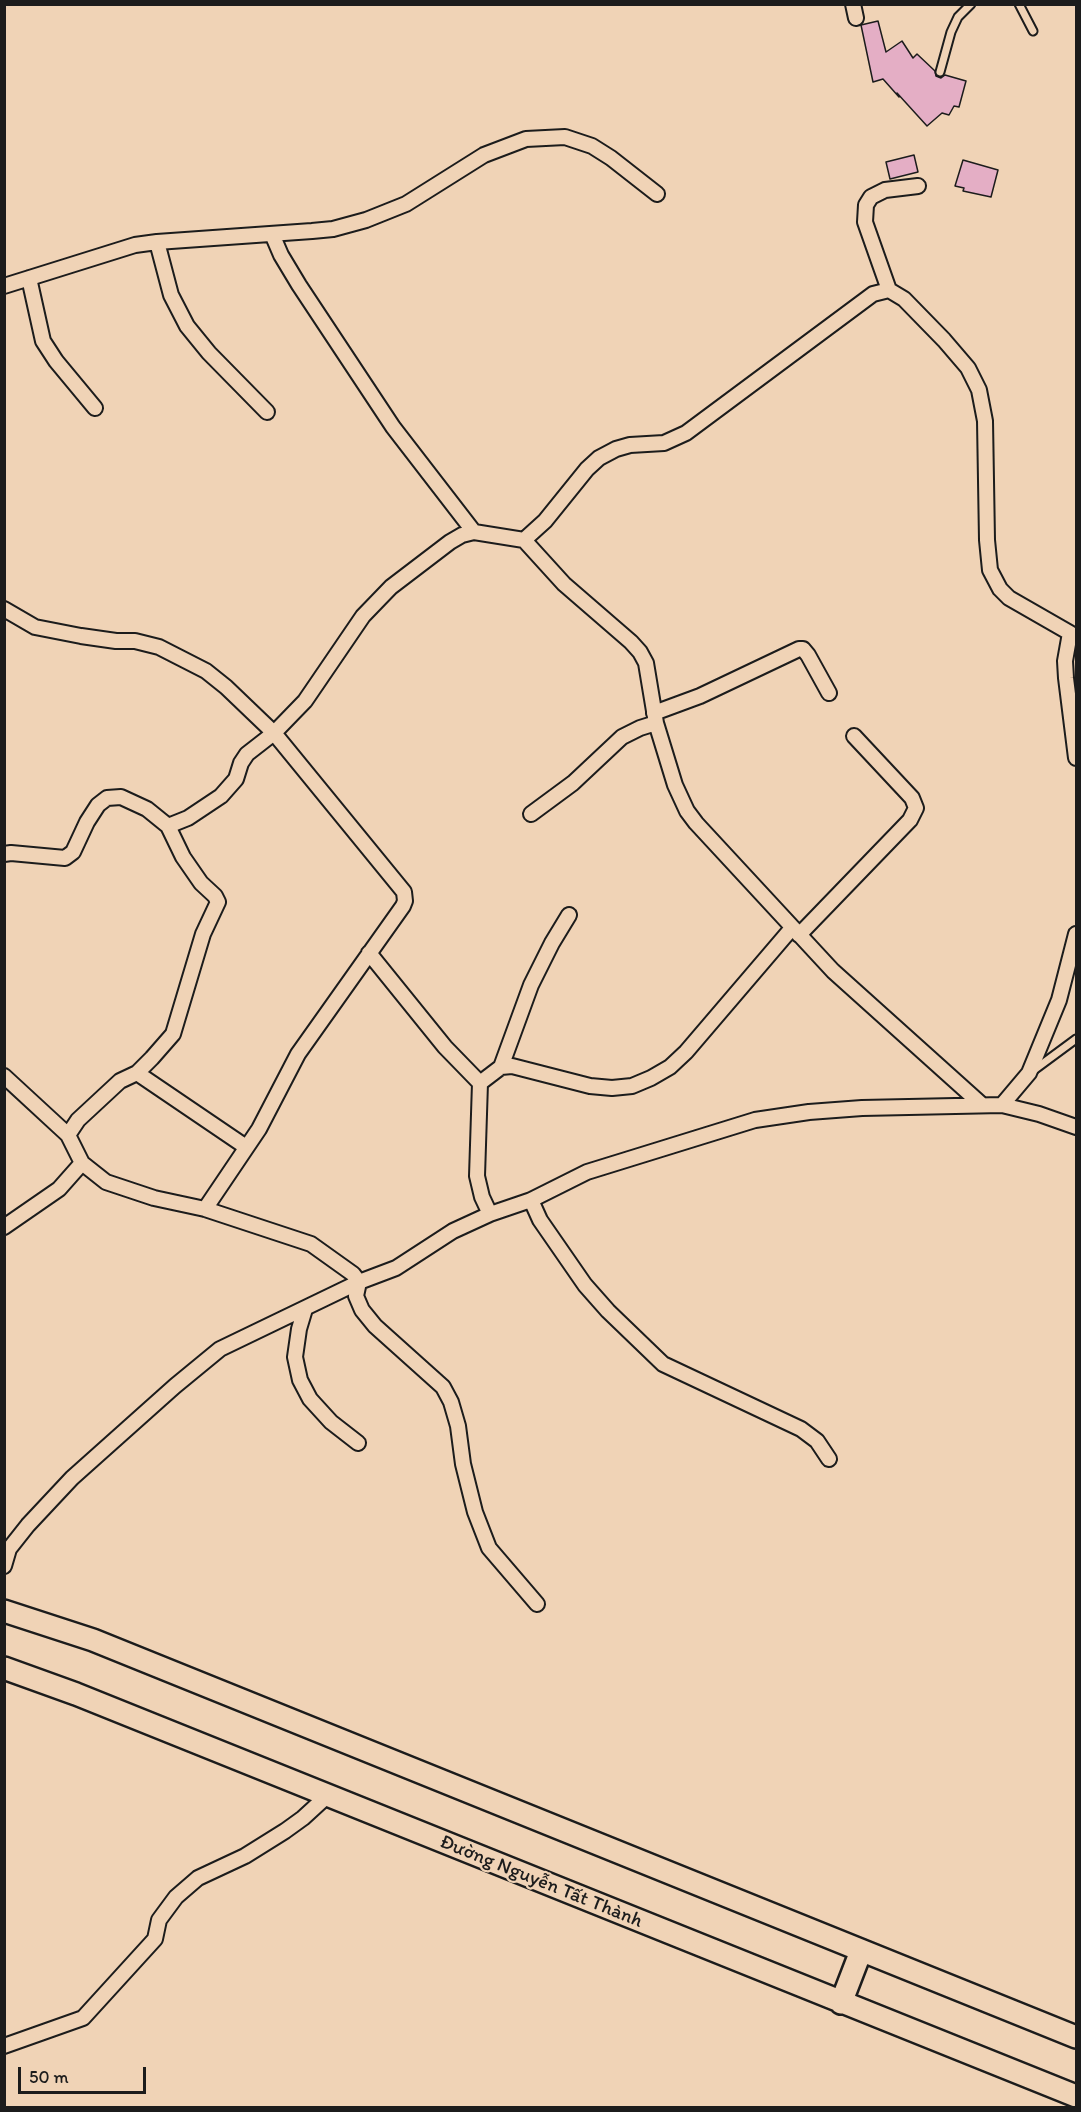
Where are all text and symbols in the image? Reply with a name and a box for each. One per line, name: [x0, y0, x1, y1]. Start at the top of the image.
street label: Đường Nguyễn Tất Thành: [436, 1830, 646, 1934]
scale bar: [21, 2055, 148, 2093]
text: 50 m: [29, 2066, 69, 2088]

